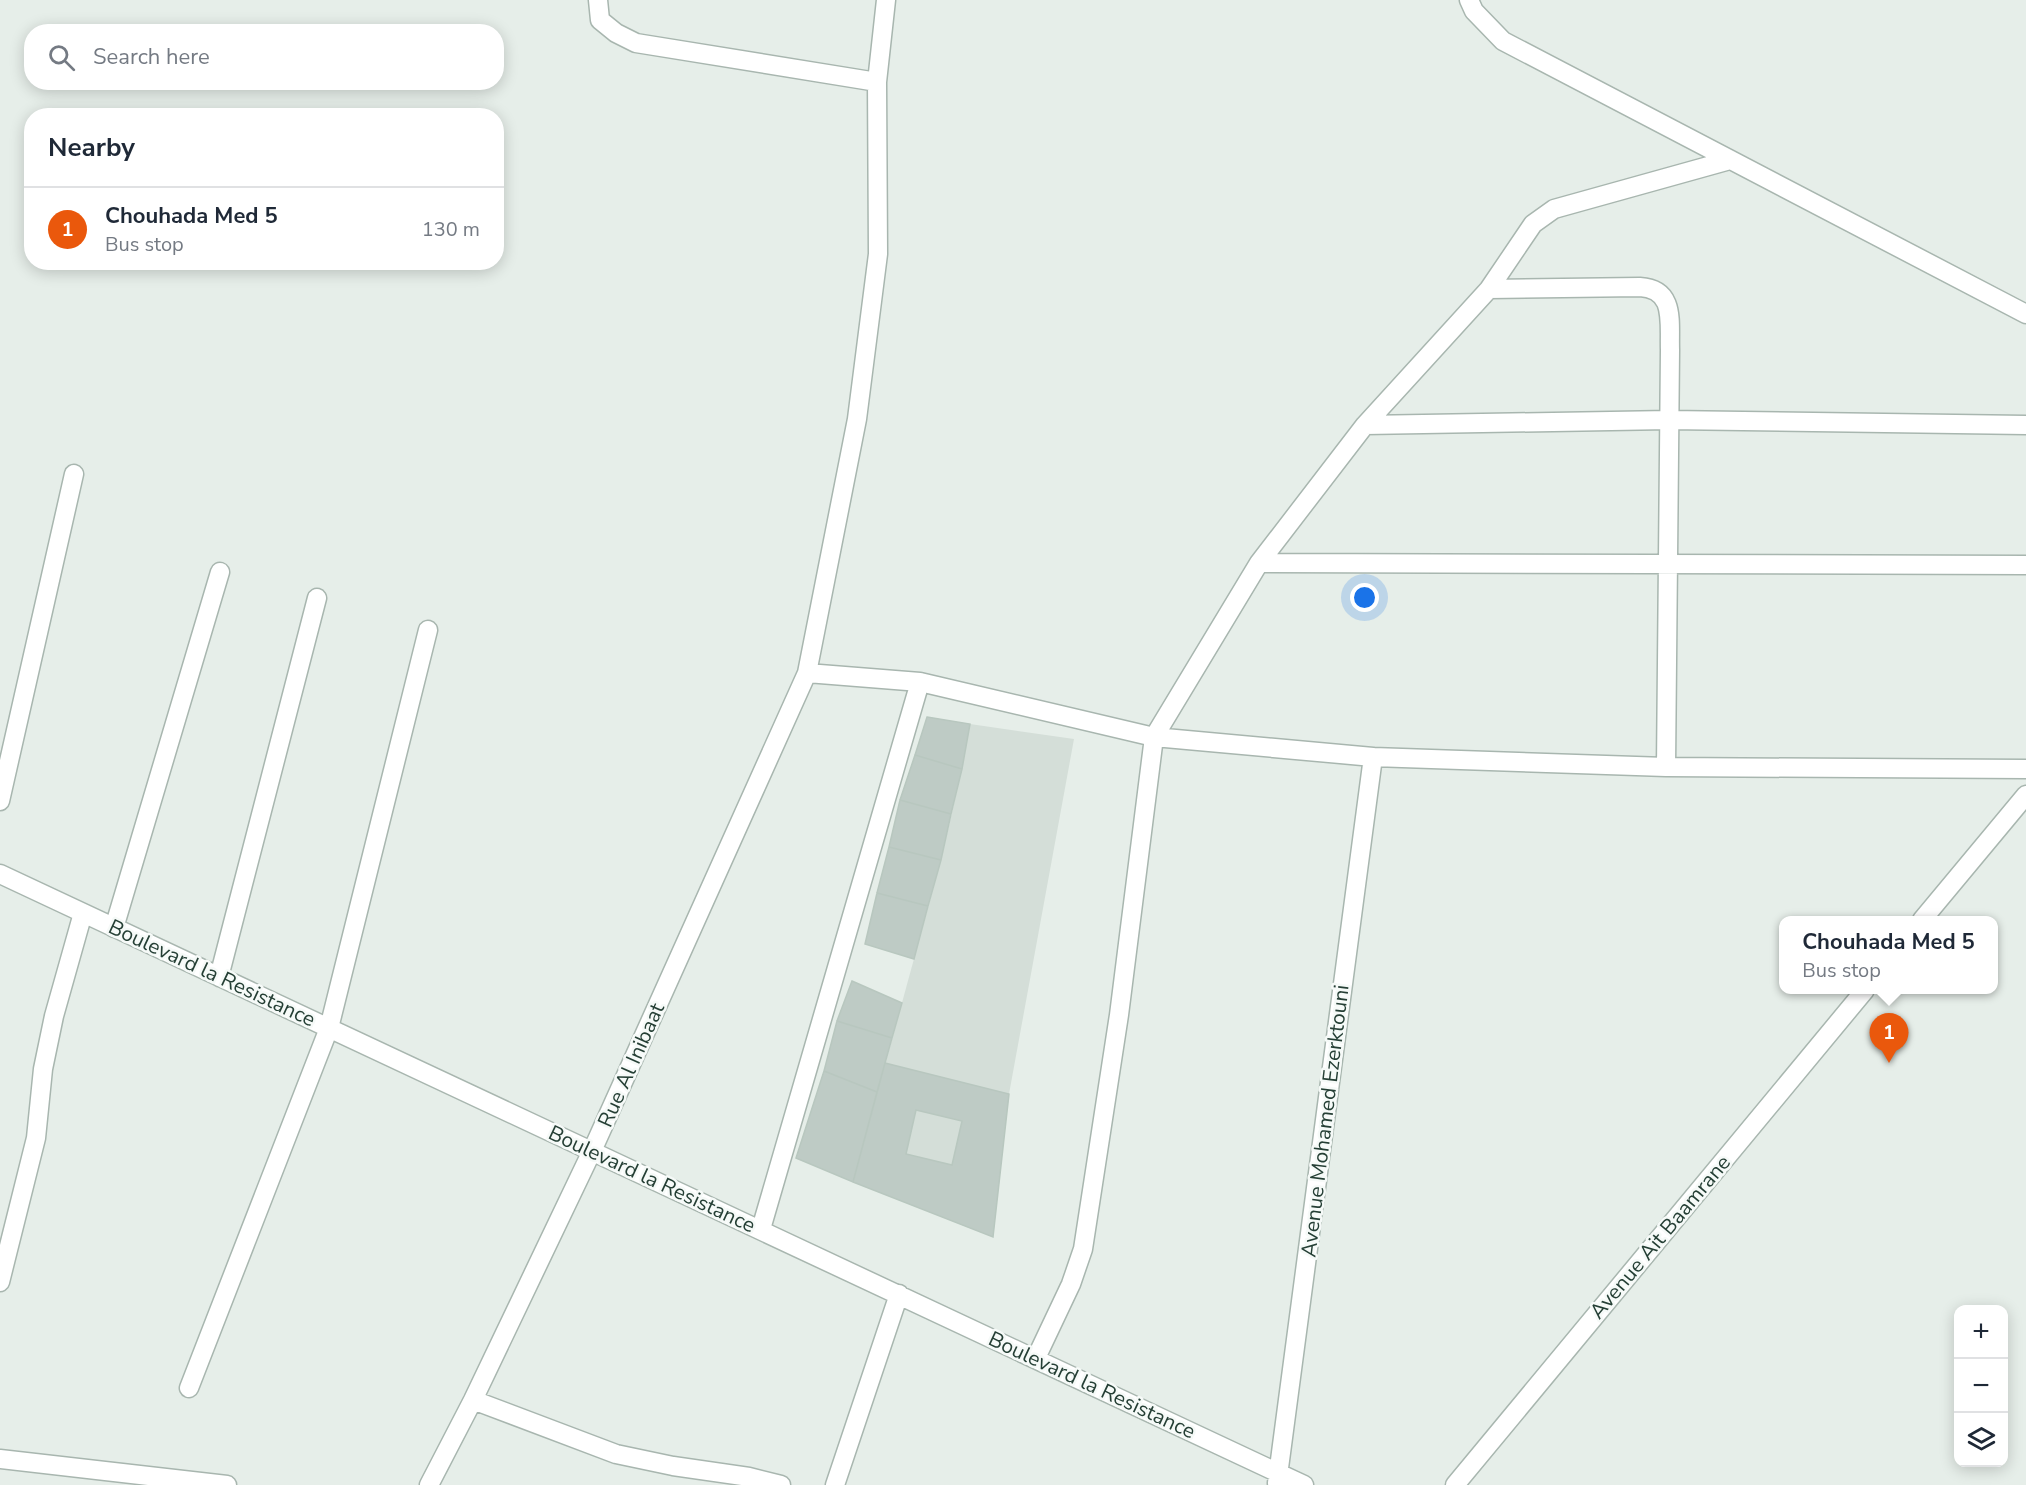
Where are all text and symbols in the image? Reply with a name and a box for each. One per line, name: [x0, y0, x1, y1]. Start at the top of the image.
search box: [24, 24, 504, 90]
icon: search: [45, 41, 78, 74]
text: Search here: [93, 42, 210, 72]
text: Nearby: [48, 130, 135, 165]
text: Chouhada Med 5: [105, 201, 278, 231]
text: 1: [62, 216, 74, 243]
text: 130 m: [422, 216, 480, 243]
text: Bus stop: [105, 231, 184, 258]
your location: [1350, 583, 1379, 612]
street label: Boulevard la Resistance: [104, 913, 320, 1033]
popup: [1779, 916, 1998, 994]
text: Chouhada Med 5: [1802, 927, 1975, 957]
text: Bus stop: [1802, 957, 1881, 984]
street label: Avenue Mohamed Ezerktouni: [1294, 983, 1356, 1259]
street label: Rue Al Inibaat: [591, 998, 671, 1132]
pin: 1: [1870, 1014, 1908, 1063]
street label: Boulevard la Resistance: [544, 1119, 760, 1239]
street label: Avenue Ait Baamrane: [1583, 1149, 1737, 1325]
map controls: [1954, 1305, 2008, 1467]
button: +: [1954, 1305, 2008, 1359]
street label: Boulevard la Resistance: [984, 1325, 1200, 1445]
button: −: [1954, 1359, 2008, 1413]
button: layers: [1954, 1413, 2008, 1467]

